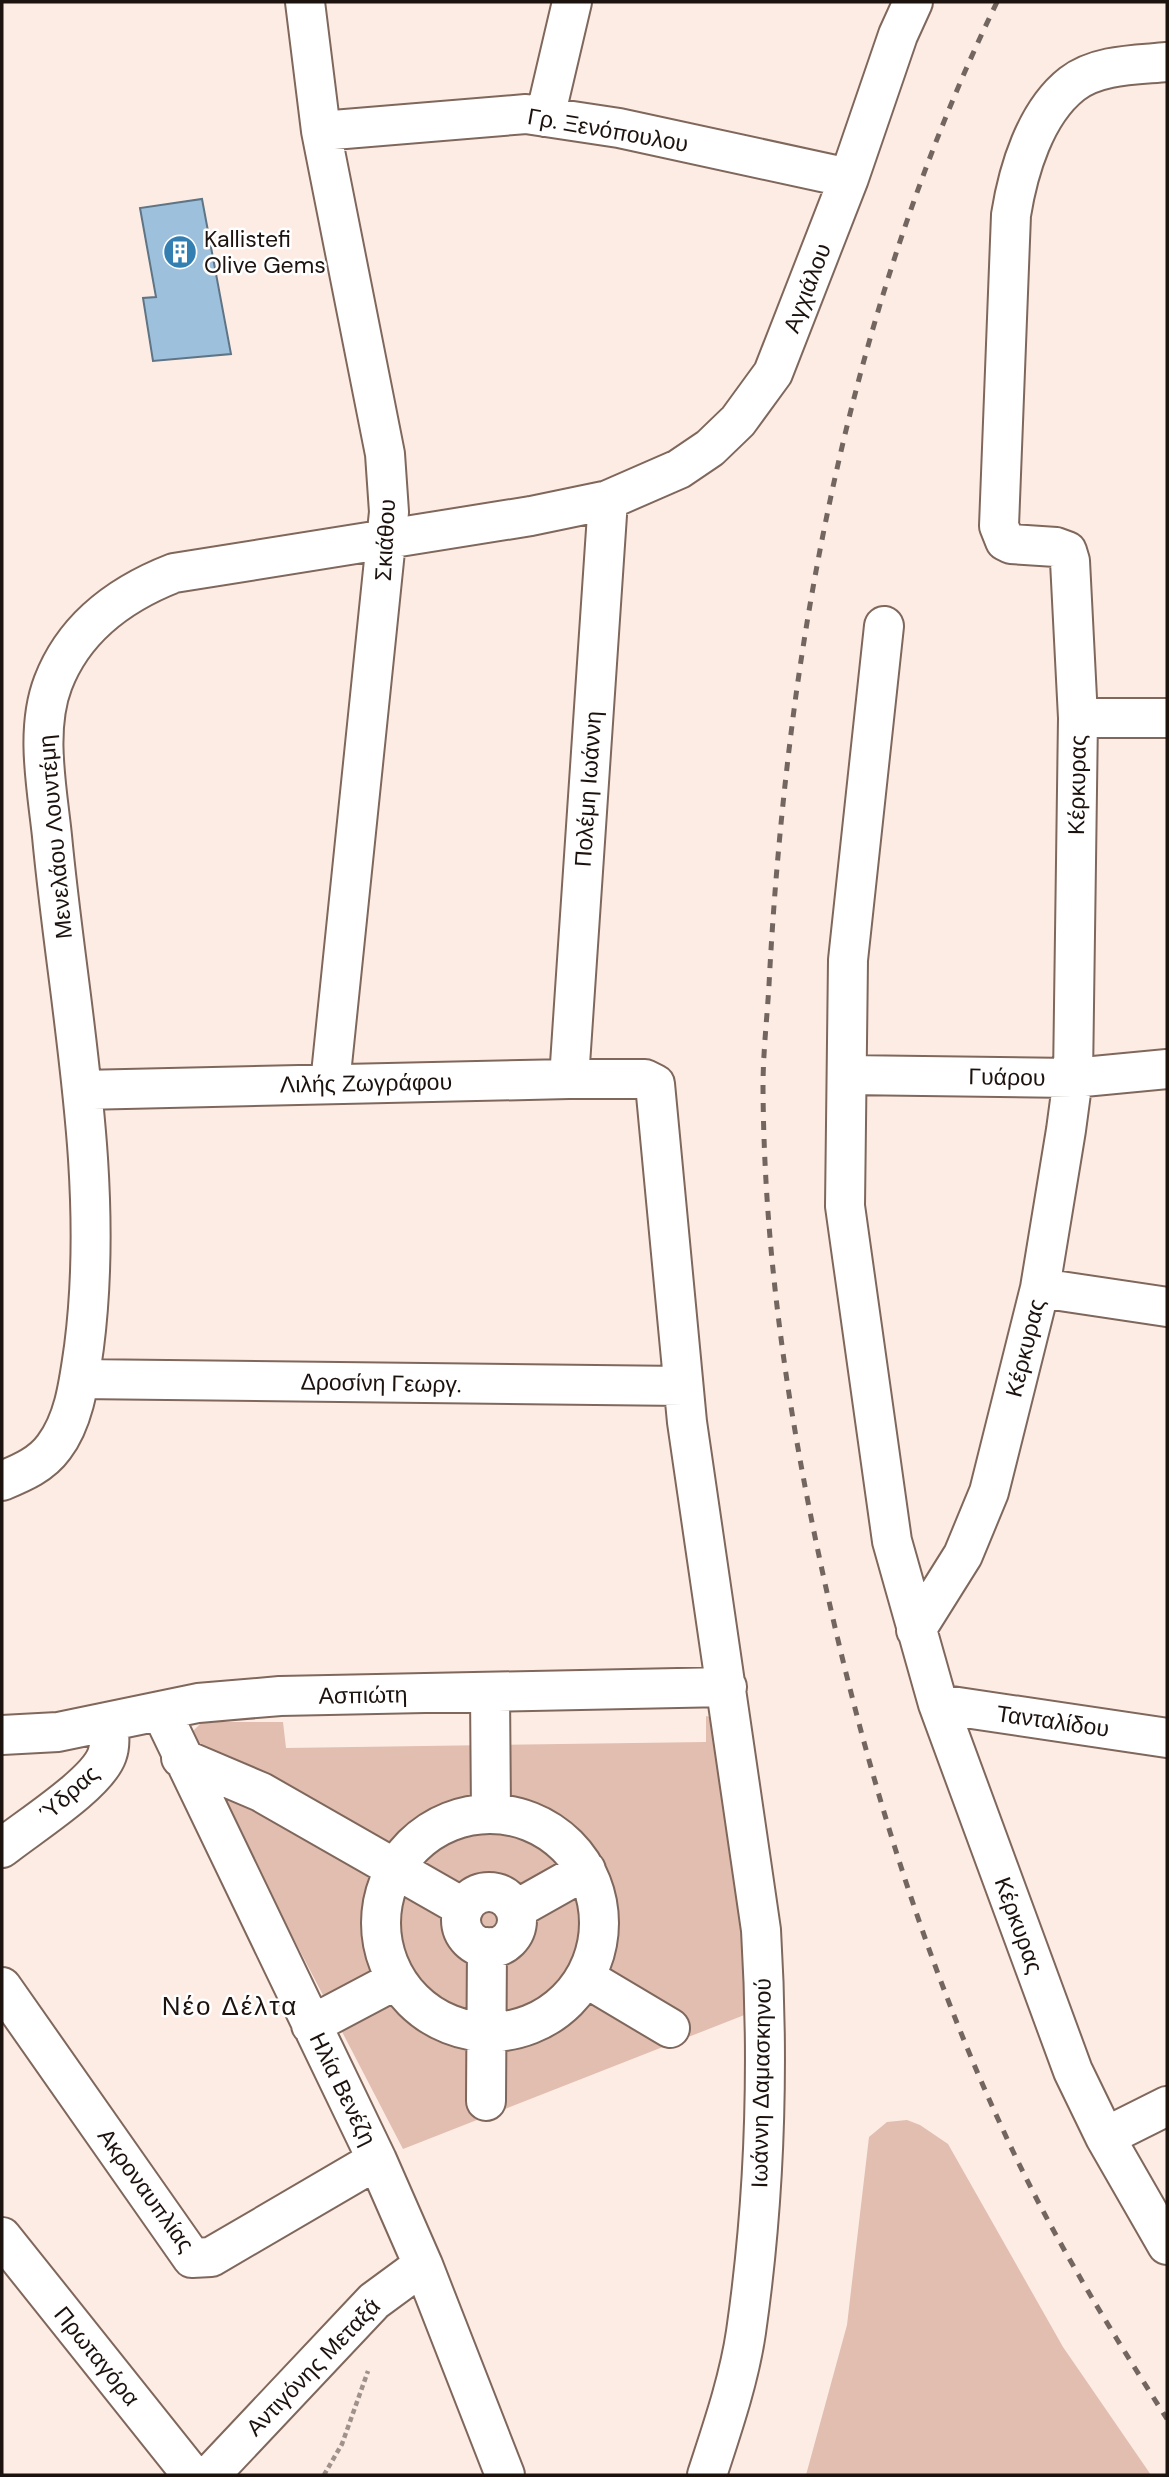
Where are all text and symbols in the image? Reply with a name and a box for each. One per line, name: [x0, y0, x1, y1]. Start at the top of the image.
street label: Γρ. Ξενόπουλου: [525, 101, 691, 159]
place label: Kallistefi Olive Gems: [204, 224, 326, 280]
building icon: Kallistefi Olive Gems: [161, 233, 199, 271]
street label: Αγχιάλου: [776, 239, 838, 337]
street label: Σκιάθου: [368, 498, 402, 582]
street label: Πολέμη Ιωάννη: [568, 710, 608, 868]
street label: Μενελάου Λουντέμη: [31, 734, 79, 940]
street label: Κέρκυρας: [1061, 735, 1093, 835]
street label: Γυάρου: [968, 1061, 1046, 1093]
street label: Λιλής Ζωγράφου: [280, 1067, 452, 1099]
street label: Κέρκυρας: [998, 1296, 1052, 1400]
street label: Δροσίνη Γεωργ.: [300, 1367, 462, 1399]
street label: Ασπιώτη: [318, 1679, 408, 1711]
street label: Τανταλίδου: [995, 1698, 1111, 1744]
street label: Ύδρας: [33, 1758, 105, 1828]
street label: Κέρκυρας: [988, 1873, 1050, 1977]
street label: Ιωάννη Δαμασκηνού: [744, 1978, 778, 2188]
district label: Νέο Δέλτα: [162, 1989, 298, 2023]
street label: Ηλία Βενέζη: [303, 2027, 383, 2151]
street label: Ακροναυπλίας: [91, 2122, 201, 2258]
street label: Αντιγόνης Μεταξά: [239, 2292, 387, 2442]
street label: Πρωταγόρα: [48, 2300, 146, 2412]

